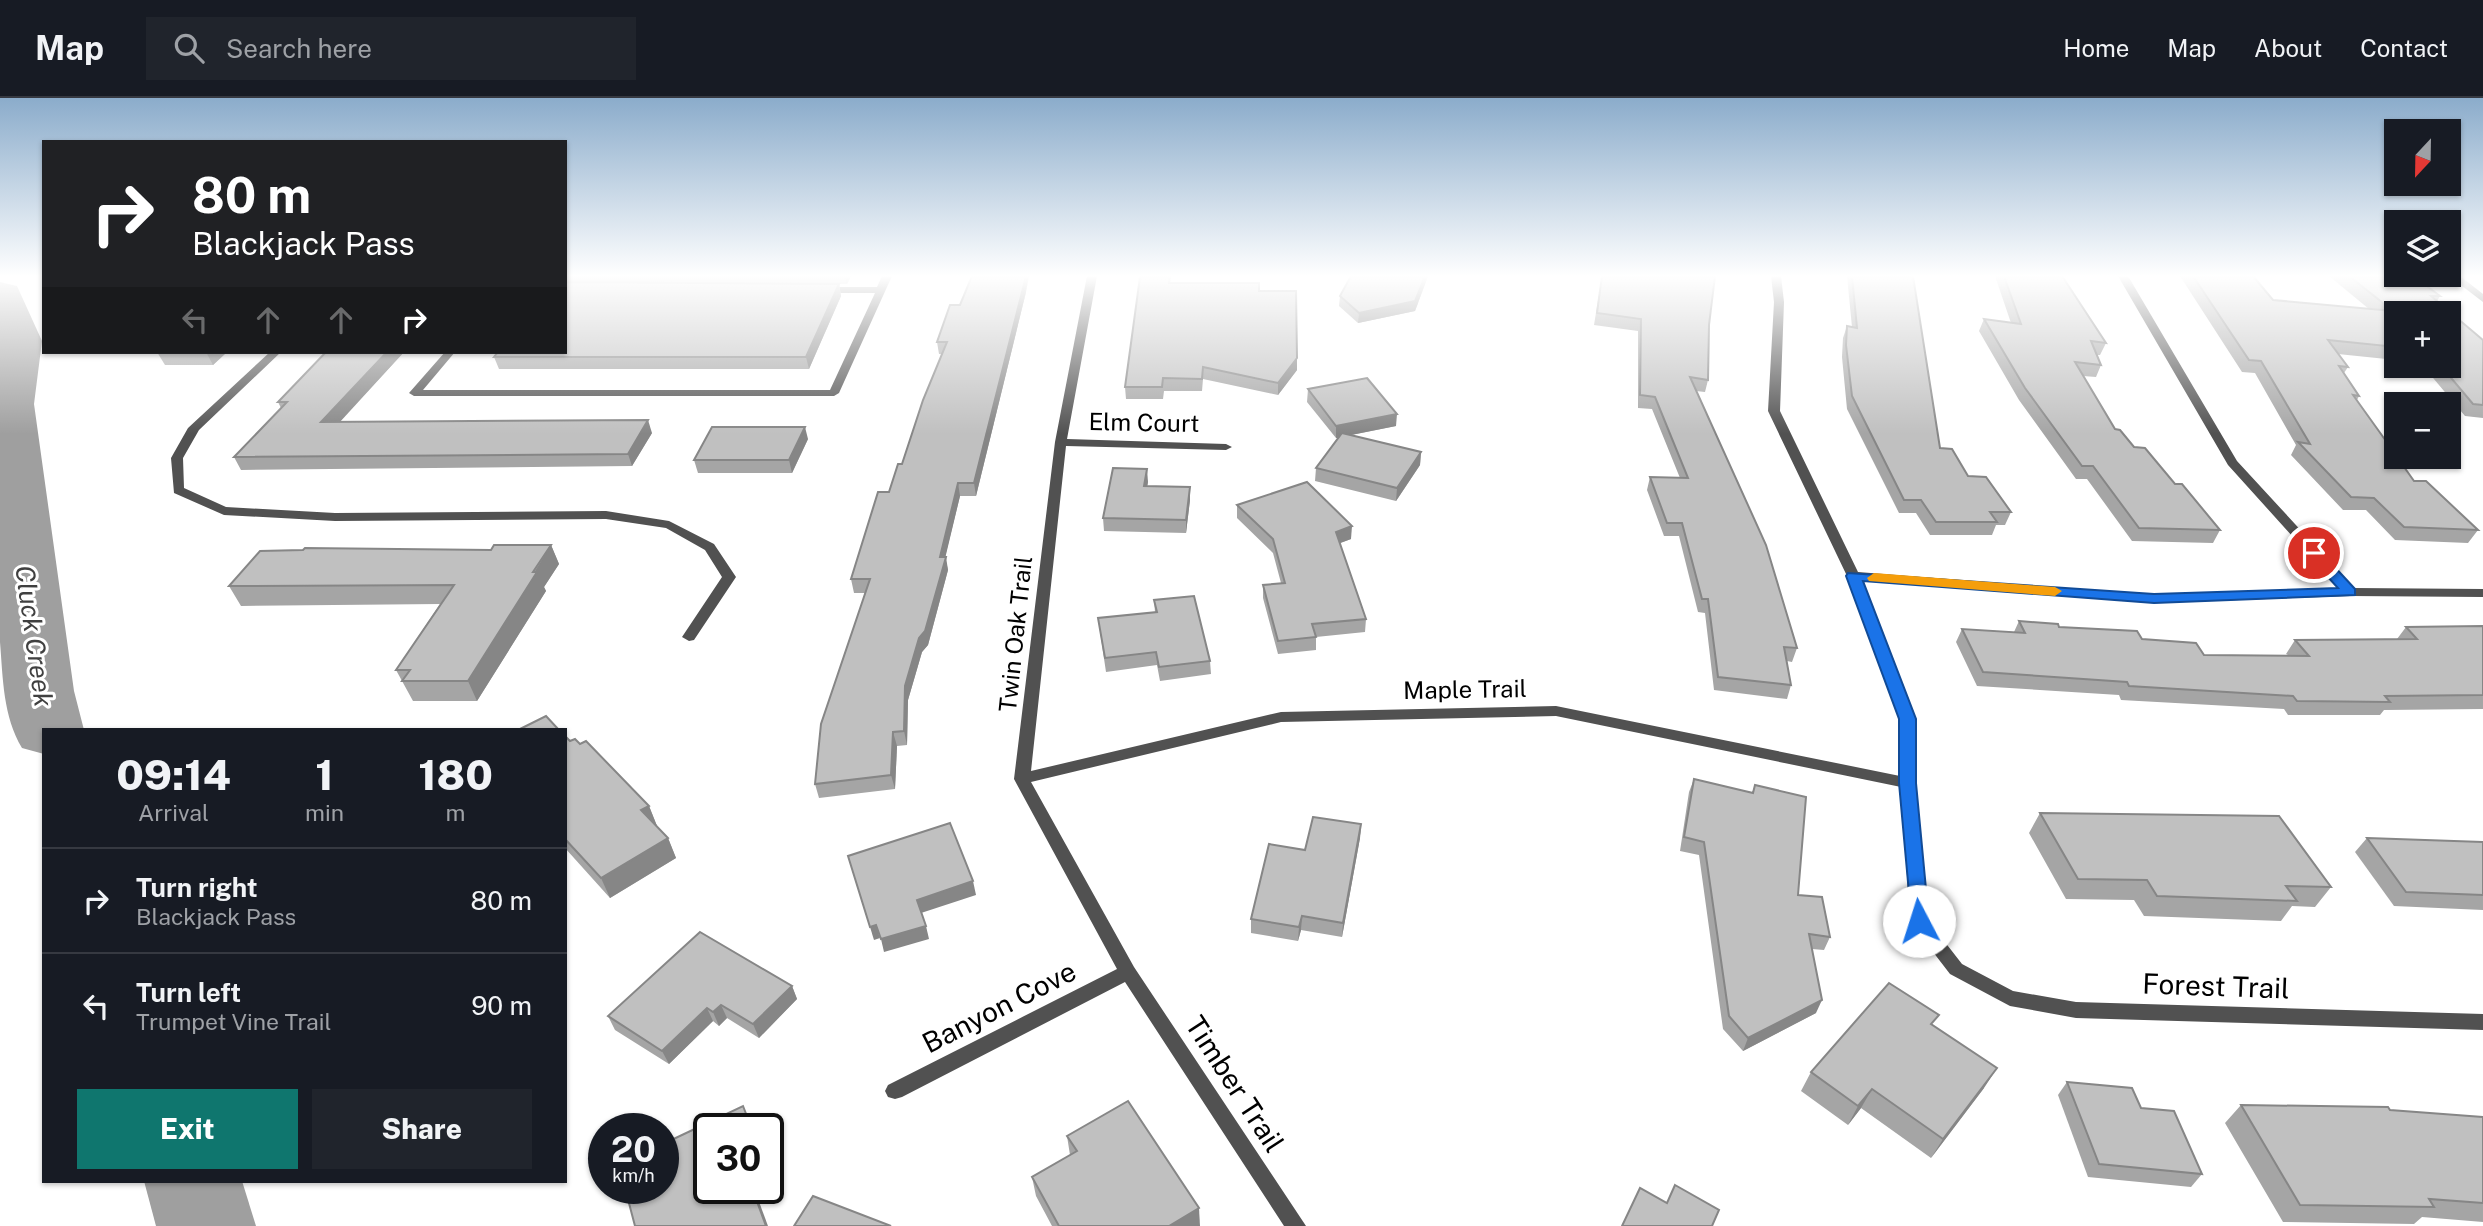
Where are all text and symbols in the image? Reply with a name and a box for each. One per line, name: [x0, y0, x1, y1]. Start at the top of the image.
search box: [146, 17, 636, 80]
text: Map: [35, 29, 104, 67]
icon: search: [170, 29, 208, 67]
text: Search here: [226, 33, 372, 64]
text: Home: [2063, 34, 2129, 62]
text: Map: [2167, 34, 2216, 62]
text: About: [2254, 34, 2322, 62]
text: Contact: [2360, 34, 2448, 62]
north arrow: [2384, 119, 2460, 196]
map controls: [2384, 119, 2461, 469]
text: 80 m: [192, 166, 311, 224]
icon: right: [77, 168, 168, 259]
button: layers: [2384, 210, 2461, 287]
text: Blackjack Pass: [192, 225, 415, 262]
icon: left: [176, 301, 214, 339]
icon: ahead: [249, 301, 287, 339]
icon: ahead: [322, 301, 360, 339]
icon: right: [395, 301, 433, 339]
button: +: [2384, 301, 2461, 378]
button: −: [2384, 392, 2461, 469]
street label: Elm Court: [1088, 407, 1200, 437]
pin: [2284, 523, 2344, 583]
icon: arrive: [2295, 534, 2333, 572]
street label: Twin Oak Trail: [993, 555, 1037, 713]
water label: Cluck Creek: [9, 563, 60, 709]
street label: Maple Trail: [1403, 674, 1527, 704]
text: 09:14: [116, 750, 231, 799]
text: 1: [315, 750, 334, 799]
text: 180: [418, 750, 493, 799]
text: Arrival: [138, 799, 209, 826]
text: min: [305, 799, 344, 826]
text: m: [446, 799, 465, 826]
text: Turn right: [136, 872, 258, 903]
icon: right: [77, 882, 115, 920]
position arrow: [1882, 884, 1956, 958]
text: 80 m: [471, 885, 532, 916]
text: Blackjack Pass: [136, 903, 296, 930]
street label: Banyon Cove: [916, 954, 1081, 1059]
street label: Forest Trail: [2142, 966, 2290, 1005]
text: Turn left: [136, 977, 241, 1008]
icon: left: [77, 987, 115, 1025]
text: 90 m: [471, 990, 532, 1021]
text: Trumpet Vine Trail: [136, 1008, 332, 1035]
street label: Timber Trail: [1179, 1010, 1292, 1158]
button: Exit: [77, 1089, 298, 1169]
button: Share: [312, 1089, 532, 1169]
speed limit sign: 30: [693, 1113, 784, 1204]
text: 20: [611, 1129, 656, 1170]
text: km/h: [612, 1165, 655, 1186]

